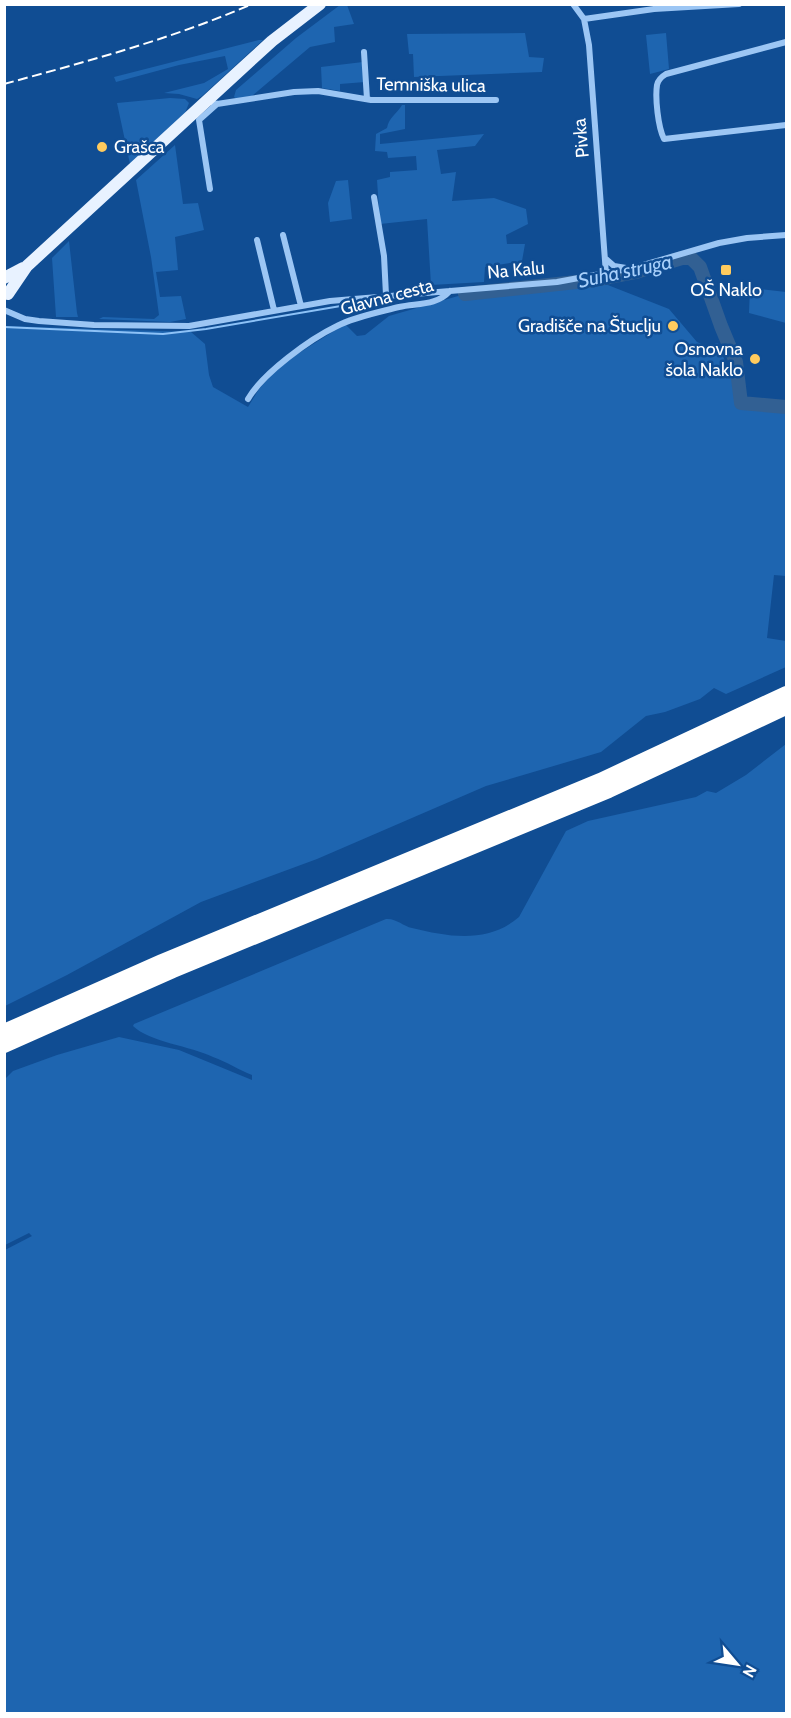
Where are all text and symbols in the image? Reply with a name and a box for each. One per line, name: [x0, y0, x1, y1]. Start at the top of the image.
street label: Temniška ulica: [376, 73, 486, 97]
street label: Pivka: [568, 117, 594, 159]
place label: Grašca: [114, 136, 165, 158]
marker: Grašca: [95, 140, 109, 154]
water label: Suha struga: [576, 249, 674, 293]
street label: Na Kalu: [486, 257, 546, 283]
marker: OŠ Naklo: [719, 263, 733, 277]
street label: Glavna cesta: [338, 274, 436, 320]
place label: OŠ Naklo: [690, 279, 762, 301]
place label: Gradišče na Štuclju: [518, 315, 661, 337]
marker: Gradišče na Štuclju: [666, 319, 680, 333]
place label: Osnovna šola Naklo: [665, 338, 743, 381]
marker: Osnovna šola Naklo: [748, 352, 762, 366]
north arrow: [707, 1634, 767, 1694]
text: N: [739, 1661, 761, 1681]

